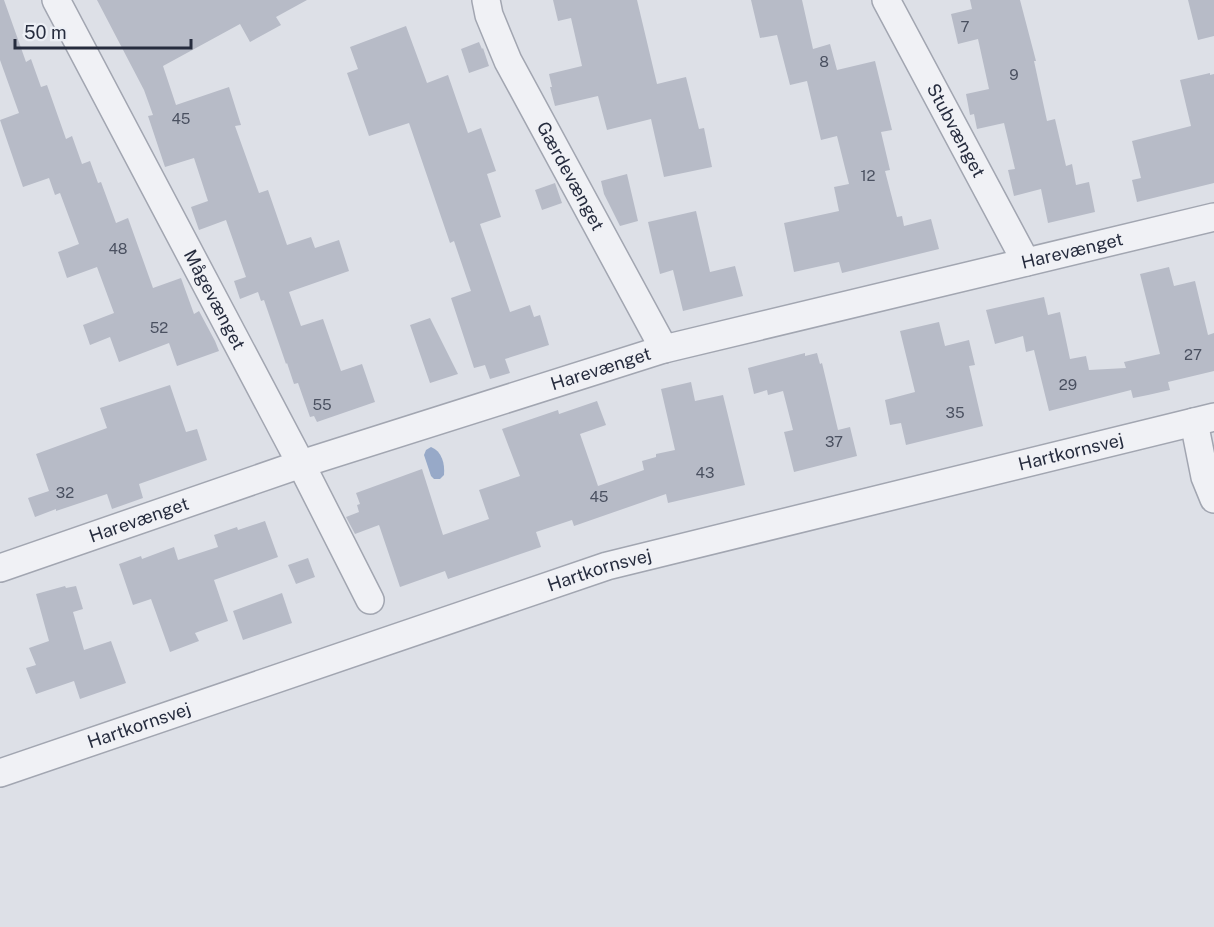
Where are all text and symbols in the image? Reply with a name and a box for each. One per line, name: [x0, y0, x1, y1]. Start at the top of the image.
scale bar: [15, 12, 190, 50]
house number: 7: [960, 18, 970, 35]
text: 50 m: [24, 22, 67, 43]
house number: 8: [819, 53, 829, 70]
house number: 9: [1009, 66, 1019, 83]
street label: Stubvænget: [923, 80, 990, 181]
house number: 45: [172, 110, 190, 127]
street label: Gærdevænget: [533, 118, 609, 234]
house number: 12: [860, 167, 876, 184]
street label: Harevænget: [1019, 228, 1125, 273]
house number: 48: [108, 240, 128, 257]
street label: Mågevænget: [180, 246, 250, 353]
house number: 52: [150, 319, 168, 336]
street label: Harevænget: [548, 343, 653, 394]
house number: 27: [1184, 346, 1202, 363]
house number: 29: [1059, 376, 1077, 393]
house number: 55: [312, 396, 332, 413]
house number: 35: [945, 404, 965, 421]
street label: Hartkornsvej: [1016, 429, 1126, 475]
house number: 37: [825, 433, 843, 450]
house number: 43: [696, 464, 714, 481]
house number: 32: [56, 484, 74, 501]
house number: 45: [590, 488, 608, 505]
street label: Harevænget: [86, 493, 191, 546]
street label: Hartkornsvej: [545, 544, 654, 596]
street label: Hartkornsvej: [85, 698, 193, 752]

